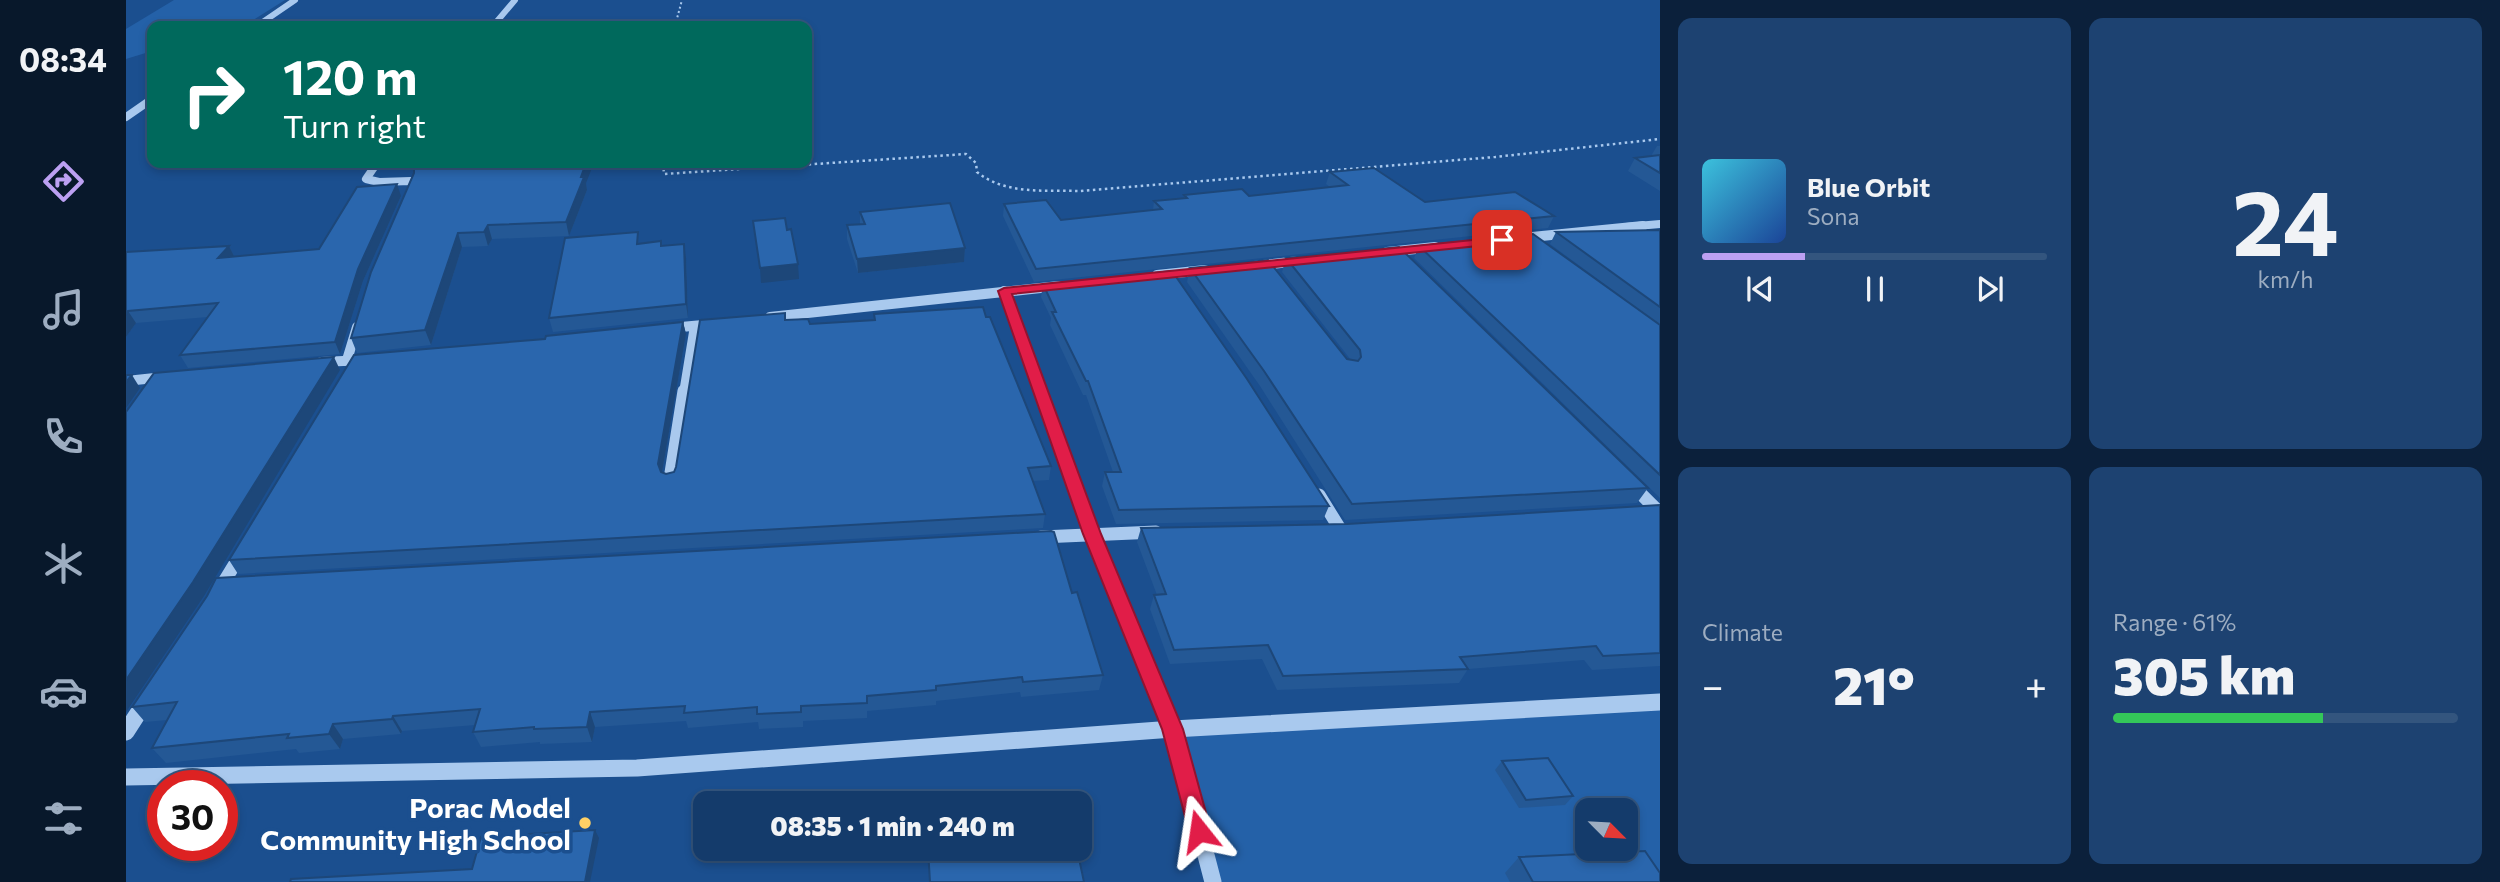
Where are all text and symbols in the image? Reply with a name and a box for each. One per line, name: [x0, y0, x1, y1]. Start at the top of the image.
text: 08:34: [19, 39, 107, 79]
text: 120 m: [283, 45, 417, 105]
icon: right: [168, 49, 259, 140]
text: Turn right: [283, 105, 426, 145]
icon: directions: [39, 157, 88, 206]
text: 24: [2232, 163, 2339, 275]
text: Blue Orbit: [1807, 171, 1930, 202]
text: Sona: [1807, 202, 1859, 230]
pin: [1472, 210, 1532, 270]
icon: arrive: [1483, 221, 1521, 259]
text: km/h: [2258, 265, 2313, 293]
icon: previous: [1741, 270, 1779, 308]
icon: pause: [1856, 270, 1894, 308]
icon: next: [1971, 270, 2009, 308]
icon: music: [39, 285, 88, 334]
icon: phone: [39, 412, 88, 461]
icon: climate: [39, 539, 88, 588]
text: Range · 61%: [2113, 608, 2236, 636]
text: Climate: [1702, 618, 1783, 646]
text: 305 km: [2113, 642, 2295, 706]
text: 21°: [1833, 652, 1915, 716]
text: −: [1702, 661, 1724, 708]
text: +: [2025, 661, 2047, 708]
icon: car: [39, 667, 88, 716]
speed limit sign: 30: [147, 770, 238, 861]
place label: Porac Model Community High School: [260, 790, 571, 856]
icon: filters: [39, 794, 88, 843]
position arrow: [1162, 794, 1236, 868]
north arrow: [1575, 798, 1638, 861]
map controls: [1575, 798, 1638, 861]
text: 08:35 · 1 min · 240 m: [770, 810, 1015, 841]
marker: Porac Model Community High School: [577, 815, 593, 831]

